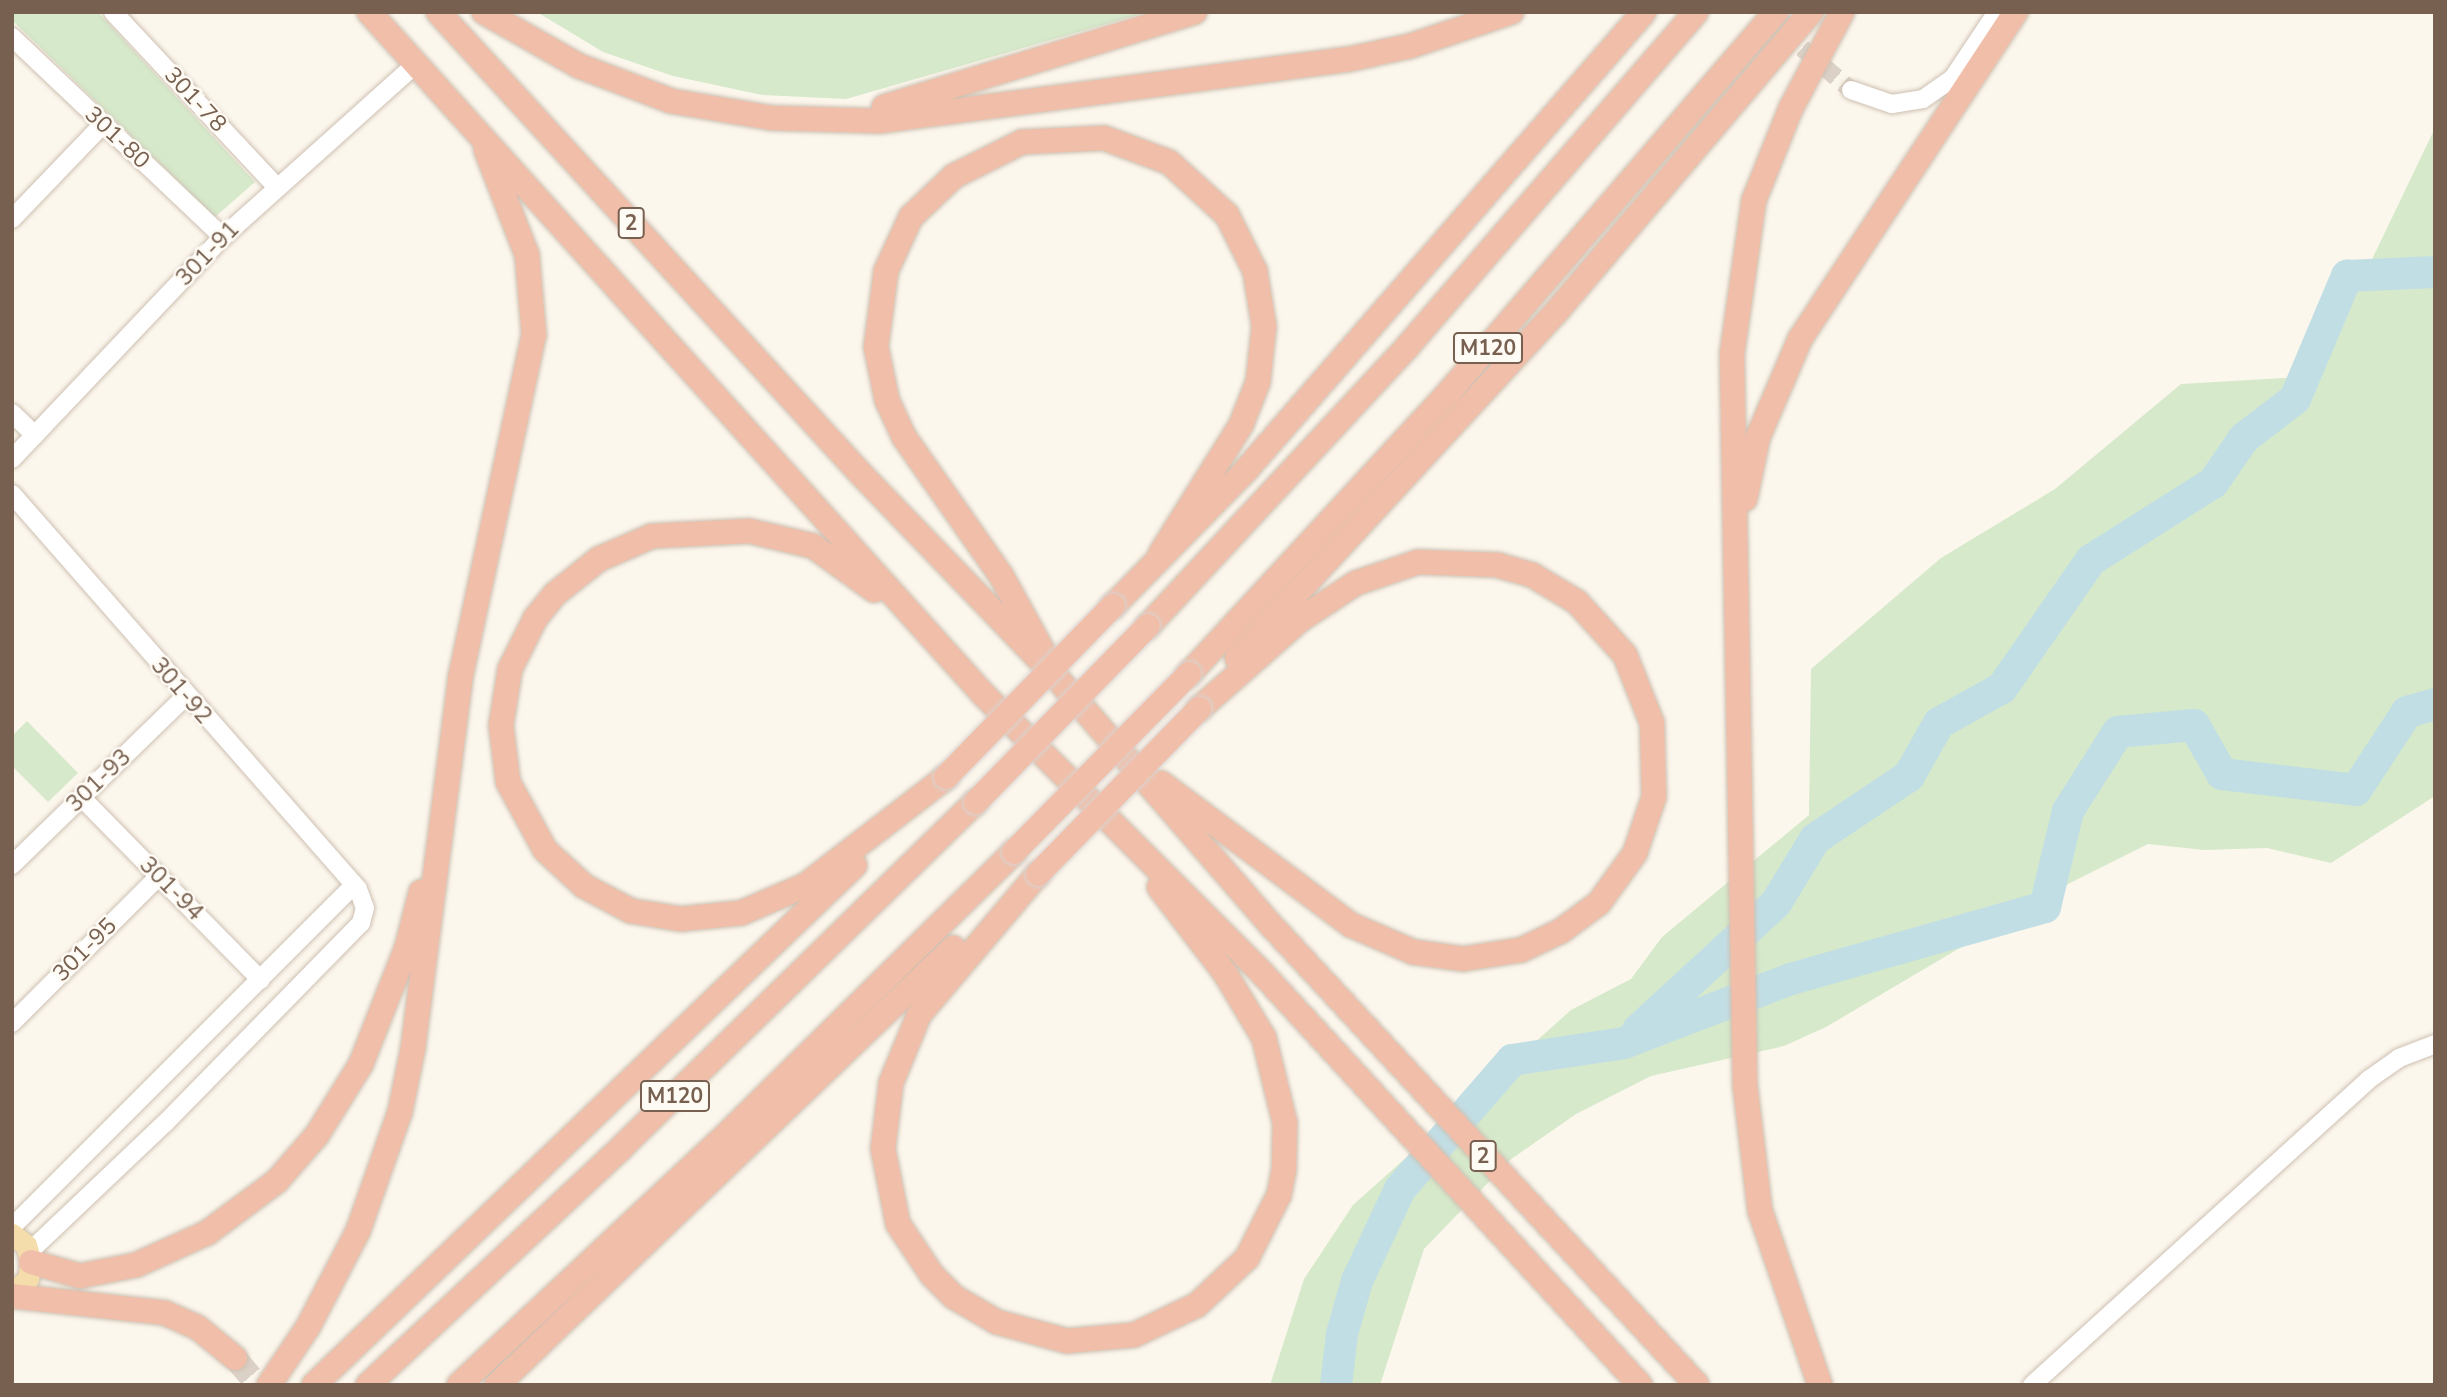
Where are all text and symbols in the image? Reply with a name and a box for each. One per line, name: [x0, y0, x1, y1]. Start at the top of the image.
street label: 301-78: [158, 62, 232, 138]
street label: 301-80: [79, 101, 155, 175]
road number: 2: [617, 206, 645, 241]
street label: 301-91: [171, 216, 245, 292]
road number: M120: [1451, 330, 1525, 366]
street label: 301-92: [145, 652, 217, 730]
street label: 301-93: [61, 744, 137, 818]
street label: 301-94: [133, 851, 209, 927]
street label: 301-95: [47, 912, 123, 988]
road number: M120: [638, 1078, 712, 1114]
road number: 2: [1469, 1138, 1497, 1174]

